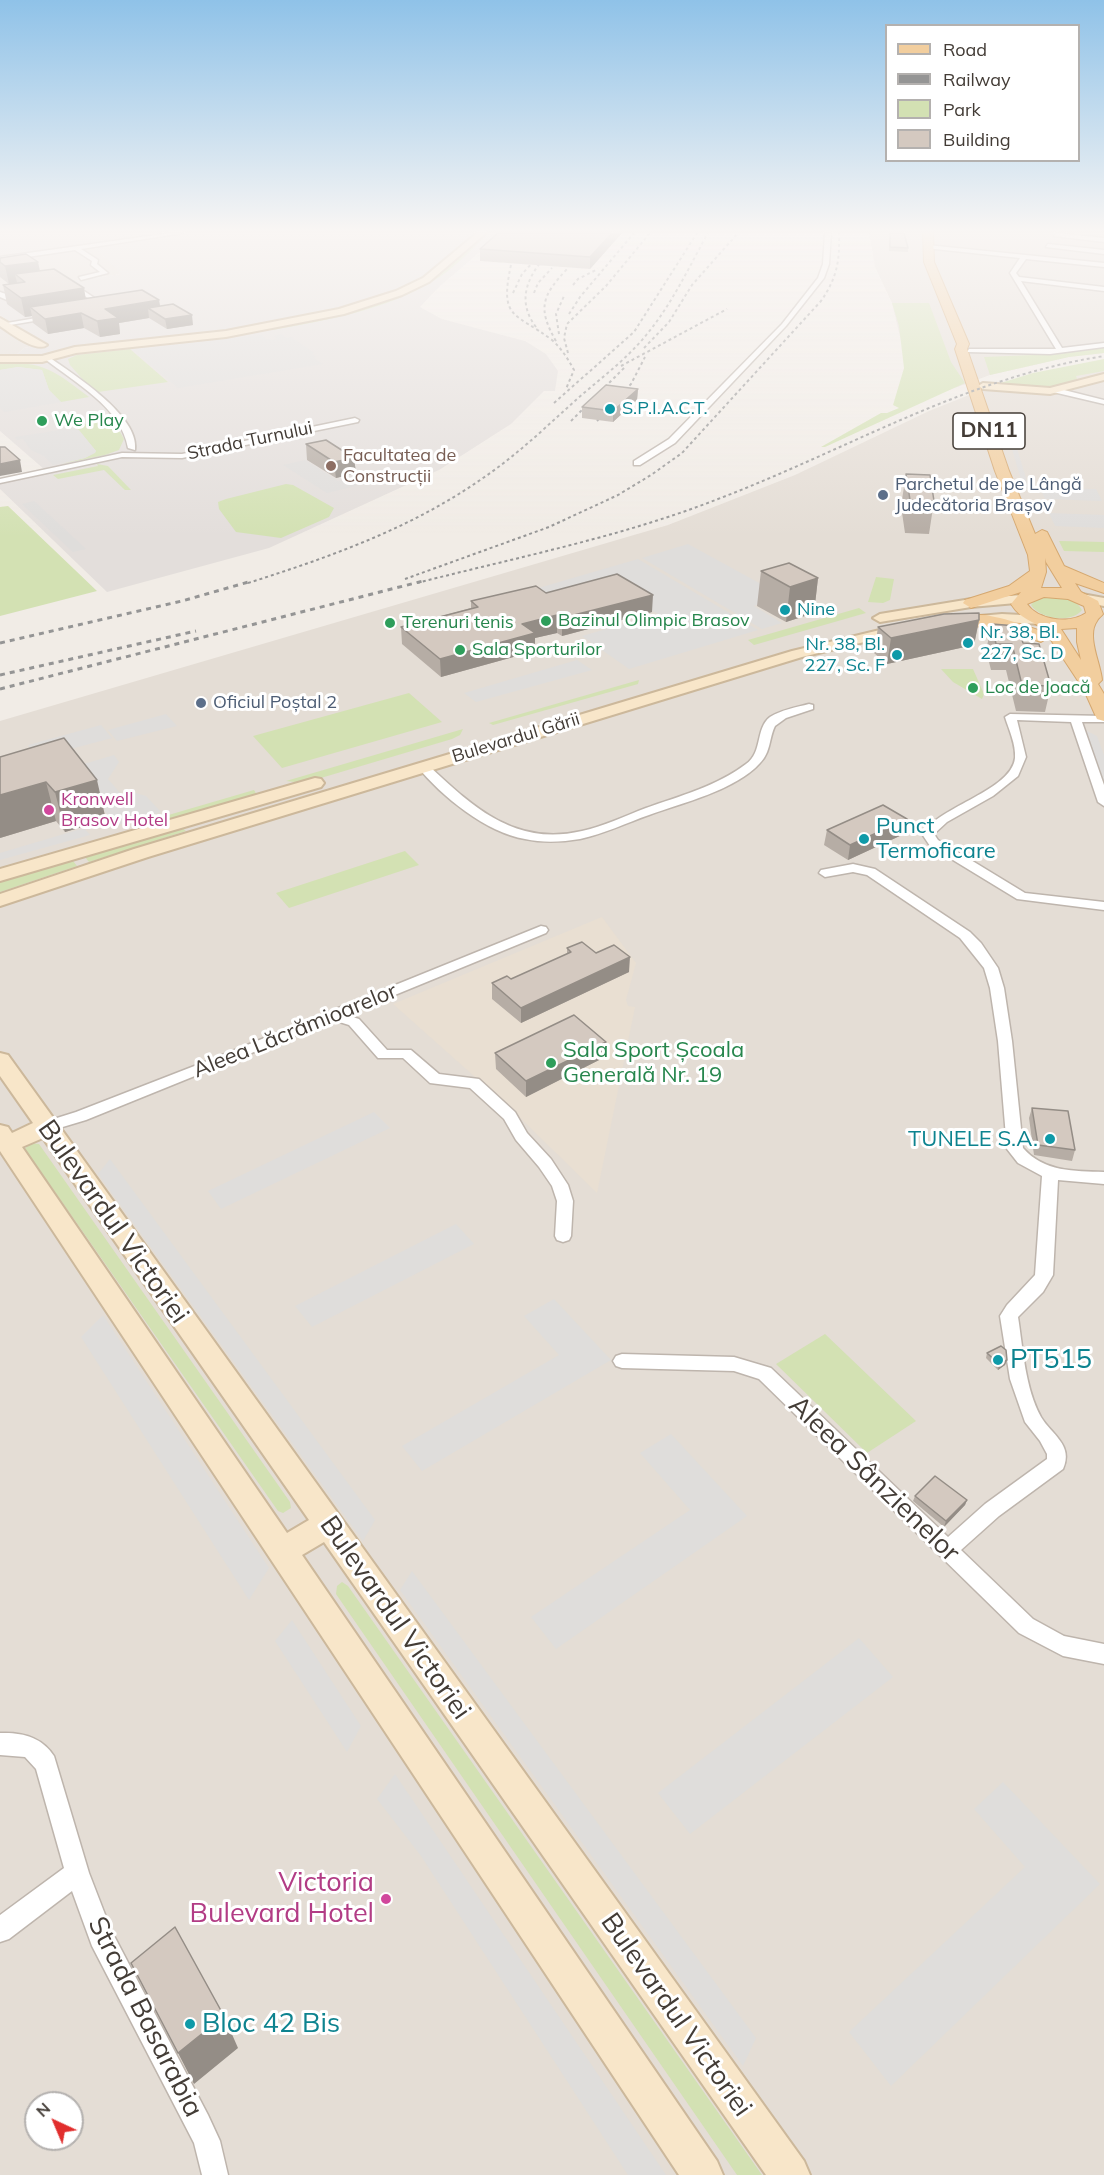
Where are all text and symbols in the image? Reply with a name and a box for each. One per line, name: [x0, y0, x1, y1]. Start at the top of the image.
legend: [885, 24, 1080, 162]
text: Road: [943, 38, 987, 61]
text: Railway: [943, 68, 1011, 91]
text: Park: [943, 98, 981, 121]
text: Building: [943, 128, 1011, 151]
place label: S.P.I.A.C.T.: [622, 398, 708, 420]
marker: S.P.I.A.C.T.: [603, 402, 617, 416]
place label: We Play: [54, 410, 124, 432]
road number: DN11: [953, 413, 1025, 449]
marker: We Play: [35, 414, 49, 428]
street label: Strada Turnului: [185, 417, 315, 465]
place label: Facultatea de Construcții: [343, 445, 456, 488]
marker: Facultatea de Construcții: [324, 459, 338, 473]
place label: Parchetul de pe Lângă Judecătoria Brașov: [895, 474, 1082, 516]
marker: Parchetul de pe Lângă Judecătoria Brașov: [876, 488, 890, 502]
place label: Nine: [797, 599, 835, 621]
marker: Nine: [778, 603, 792, 617]
place label: Bazinul Olimpic Brasov: [558, 610, 750, 632]
place label: Terenuri tenis: [402, 612, 514, 634]
marker: Bazinul Olimpic Brasov: [539, 614, 553, 628]
marker: Terenuri tenis: [383, 616, 397, 630]
place label: Nr. 38, Bl. 227, Sc. D: [980, 622, 1064, 664]
place label: Nr. 38, Bl. 227, Sc. F: [805, 634, 885, 676]
marker: Nr. 38, Bl. 227, Sc. D: [961, 636, 975, 650]
place label: Sala Sporturilor: [472, 639, 602, 661]
marker: Sala Sporturilor: [453, 643, 467, 657]
marker: Nr. 38, Bl. 227, Sc. F: [890, 648, 904, 662]
place label: Loc de Joacă: [985, 677, 1091, 699]
marker: Loc de Joacă: [966, 681, 980, 695]
place label: Oficiul Poștal 2: [213, 692, 337, 714]
marker: Oficiul Poștal 2: [194, 696, 208, 710]
street label: Bulevardul Gării: [450, 708, 582, 768]
place label: Kronwell Brasov Hotel: [61, 789, 168, 832]
marker: Kronwell Brasov Hotel: [42, 803, 56, 817]
place label: Punct Termoficare: [876, 813, 996, 864]
marker: Punct Termoficare: [857, 832, 871, 846]
street label: Aleea Lăcrămioarelor: [189, 978, 401, 1084]
place label: Sala Sport Școala Generală Nr. 19: [563, 1037, 744, 1088]
marker: Sala Sport Școala Generală Nr. 19: [544, 1056, 558, 1070]
street label: Bulevardul Victoriei: [31, 1114, 195, 1330]
place label: TUNELE S.A.: [908, 1126, 1038, 1152]
marker: TUNELE S.A.: [1043, 1132, 1057, 1146]
place label: PT515: [1010, 1344, 1092, 1376]
marker: PT515: [991, 1353, 1005, 1367]
street label: Aleea Sânzienelor: [782, 1389, 966, 1569]
street label: Bulevardul Victoriei: [313, 1510, 477, 1726]
place label: Victoria Bulevard Hotel: [190, 1867, 374, 1930]
marker: Victoria Bulevard Hotel: [379, 1892, 393, 1906]
street label: Bulevardul Victoriei: [594, 1907, 758, 2123]
street label: Strada Basarabia: [81, 1911, 209, 2123]
place label: Bloc 42 Bis: [202, 2008, 340, 2040]
marker: Bloc 42 Bis: [183, 2017, 197, 2031]
north arrow: [24, 2091, 84, 2151]
text: N: [32, 2098, 54, 2121]

